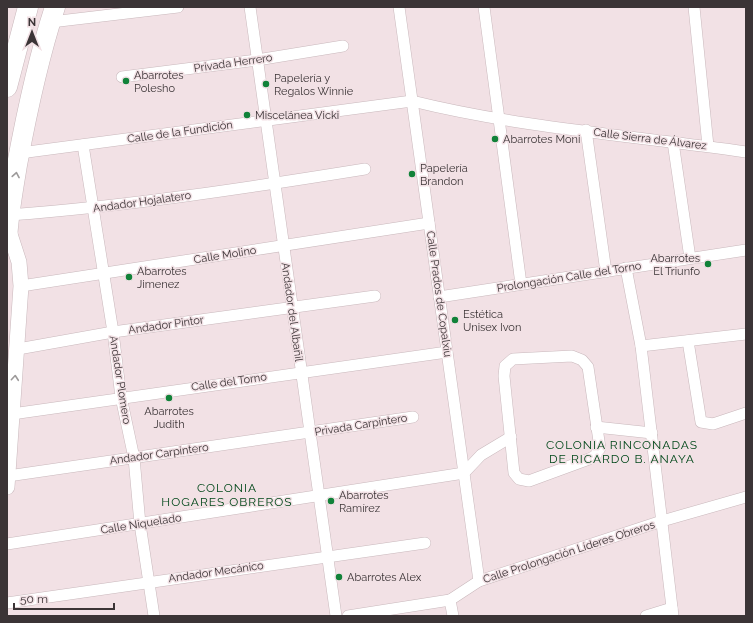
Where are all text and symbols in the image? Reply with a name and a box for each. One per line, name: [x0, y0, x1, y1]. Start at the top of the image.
north arrow: [12, 12, 52, 52]
text: N: [28, 16, 36, 29]
street label: Privada Herrero: [193, 51, 274, 75]
place label: Abarrotes Polesho: [134, 69, 184, 95]
place label: Papelería y Regalos Winnie: [274, 72, 354, 98]
marker: Abarrotes Polesho: [121, 76, 131, 86]
marker: Papelería y Regalos Winnie: [261, 79, 271, 89]
place label: Miscelánea Vicki: [255, 109, 339, 122]
marker: Miscelánea Vicki: [242, 110, 252, 120]
street label: Calle de la Fundición: [126, 118, 234, 146]
street label: Calle Sierra de Álvarez: [593, 125, 708, 152]
place label: Abarrotes Moni: [503, 133, 580, 146]
marker: Abarrotes Moni: [490, 134, 500, 144]
place label: Papelería Brandon: [420, 162, 468, 188]
marker: Papelería Brandon: [407, 169, 417, 179]
one-way arrow: [11, 172, 20, 178]
street label: Andador Hojalatero: [92, 189, 192, 215]
street label: Calle Prados de Copalxiu: [424, 230, 454, 358]
street label: Calle Molino: [193, 244, 258, 266]
place label: Abarrotes El Triunfo: [650, 252, 700, 278]
street label: Prolongación Calle del Torno: [496, 259, 643, 295]
marker: Abarrotes El Triunfo: [703, 259, 713, 269]
street label: Andador del Albañil: [279, 262, 305, 362]
place label: Abarrotes Jimenez: [137, 265, 187, 291]
marker: Abarrotes Jimenez: [124, 272, 134, 282]
place label: Estética Unisex Ivon: [463, 308, 521, 334]
street label: Andador Pintor: [127, 313, 205, 337]
marker: Estética Unisex Ivon: [450, 315, 460, 325]
street label: Andador Plomero: [107, 335, 134, 426]
street label: Calle del Torno: [190, 370, 268, 394]
one-way arrow: [11, 375, 20, 381]
marker: Abarrotes Judith: [164, 393, 174, 403]
place label: Abarrotes Judith: [144, 405, 194, 431]
street label: Privada Carpintero: [314, 411, 409, 439]
district label: COLONIA RINCONADAS DE RICARDO B. ANAYA: [546, 438, 698, 466]
street label: Andador Carpintero: [109, 441, 210, 467]
district label: COLONIA HOGARES OBREROS: [161, 481, 293, 509]
place label: Abarrotes Ramírez: [339, 489, 389, 515]
marker: Abarrotes Ramírez: [326, 496, 336, 506]
street label: Calle Niquelado: [100, 511, 183, 537]
street label: Calle Prolongación Líderes Obreros: [481, 518, 657, 586]
street label: Andador Mecánico: [168, 559, 265, 585]
place label: Abarrotes Alex: [347, 571, 422, 584]
marker: Abarrotes Alex: [334, 572, 344, 582]
scale bar: [14, 585, 114, 611]
text: 50 m: [20, 592, 48, 606]

